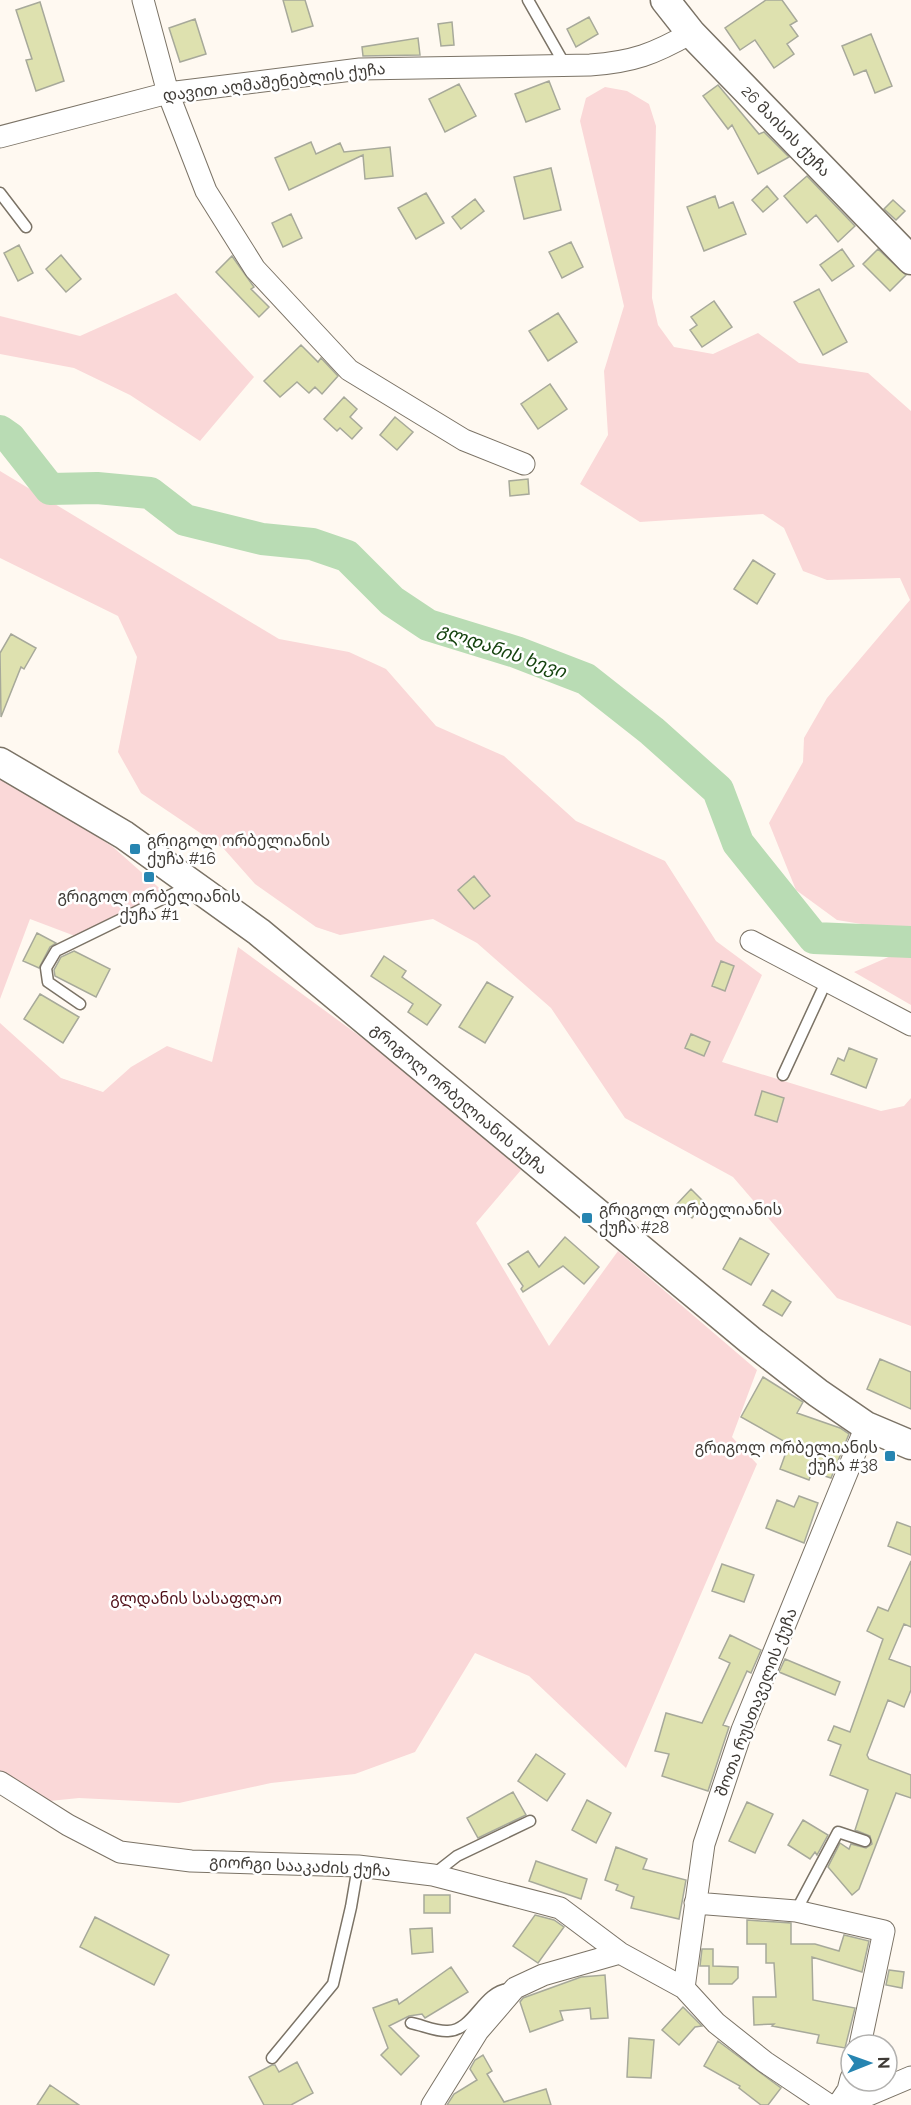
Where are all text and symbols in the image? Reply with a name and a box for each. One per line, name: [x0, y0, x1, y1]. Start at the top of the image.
street label: დავით აღმაშენებლის ქუჩა: [162, 59, 387, 106]
street label: 26 მაისის ქუჩა: [738, 81, 834, 181]
water label: გლდანის ხევი: [435, 618, 569, 683]
place label: გრიგოლ ორბელიანის ქუჩა #16: [147, 831, 330, 868]
marker: გრიგოლ ორბელიანის ქუჩა #16: [128, 842, 142, 856]
marker: გრიგოლ ორბელიანის ქუჩა #1: [142, 870, 156, 884]
place label: გრიგოლ ორბელიანის ქუჩა #1: [57, 887, 241, 924]
street label: გრიგოლ ორბელიანის ქუჩა: [366, 1020, 551, 1179]
place label: გრიგოლ ორბელიანის ქუჩა #28: [599, 1200, 782, 1237]
marker: გრიგოლ ორბელიანის ქუჩა #28: [580, 1211, 594, 1225]
place label: გრიგოლ ორბელიანის ქუჩა #38: [695, 1438, 878, 1475]
marker: გრიგოლ ორბელიანის ქუჩა #38: [883, 1449, 897, 1463]
park label: გლდანის სასაფლაო: [110, 1589, 282, 1609]
street label: შოთა რუსთაველის ქუჩა: [711, 1605, 802, 1799]
street label: გიორგი სააკაძის ქუჩა: [209, 1852, 391, 1880]
north arrow: [839, 2033, 899, 2093]
text: N: [874, 2056, 893, 2069]

